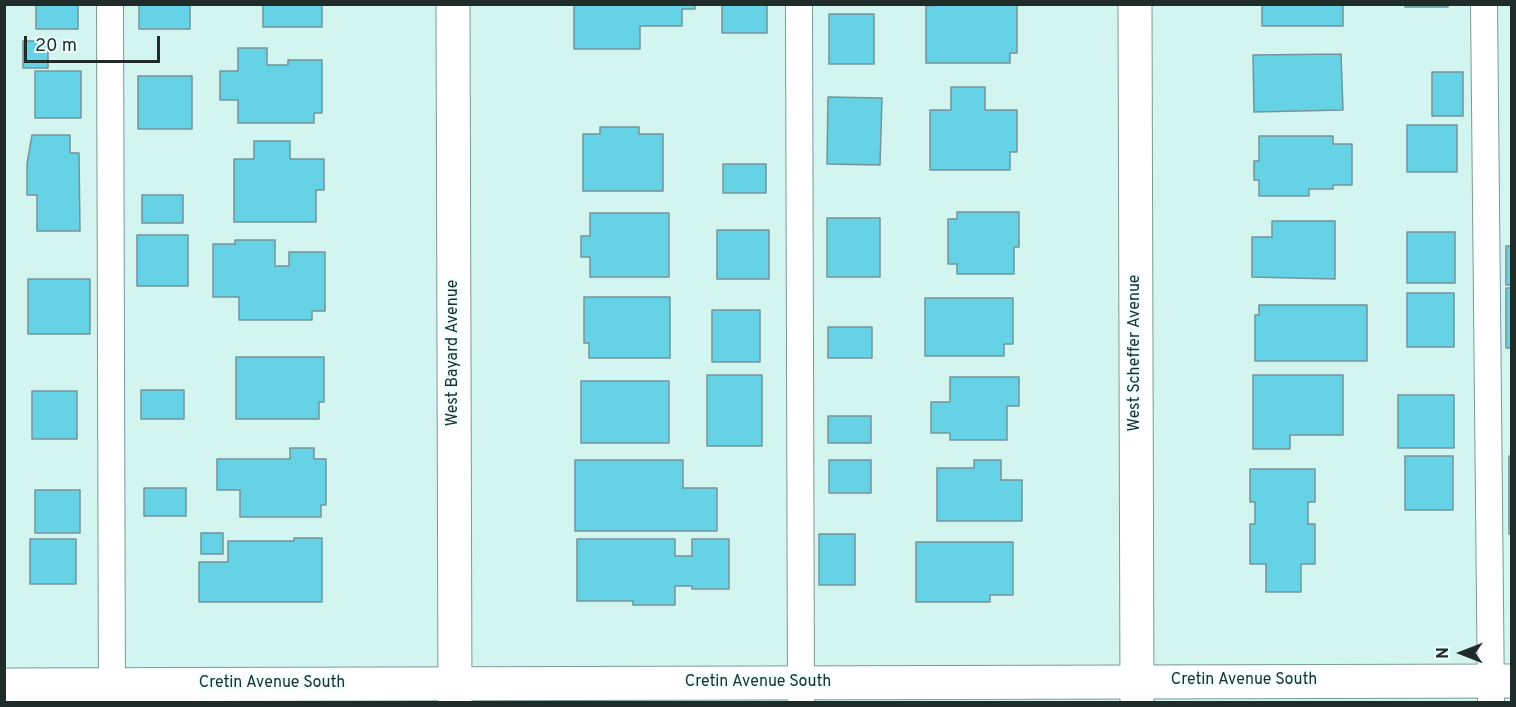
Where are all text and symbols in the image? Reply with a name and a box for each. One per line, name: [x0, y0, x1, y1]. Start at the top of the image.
scale bar: [27, 24, 164, 62]
text: 20 m: [35, 35, 77, 58]
street label: West Scheffer Avenue: [1126, 275, 1146, 431]
street label: West Bayard Avenue: [444, 280, 464, 426]
north arrow: [1432, 623, 1492, 683]
text: N: [1434, 647, 1454, 659]
street label: Cretin Avenue South: [1171, 671, 1317, 691]
street label: Cretin Avenue South: [685, 673, 831, 693]
street label: Cretin Avenue South: [199, 674, 345, 694]

